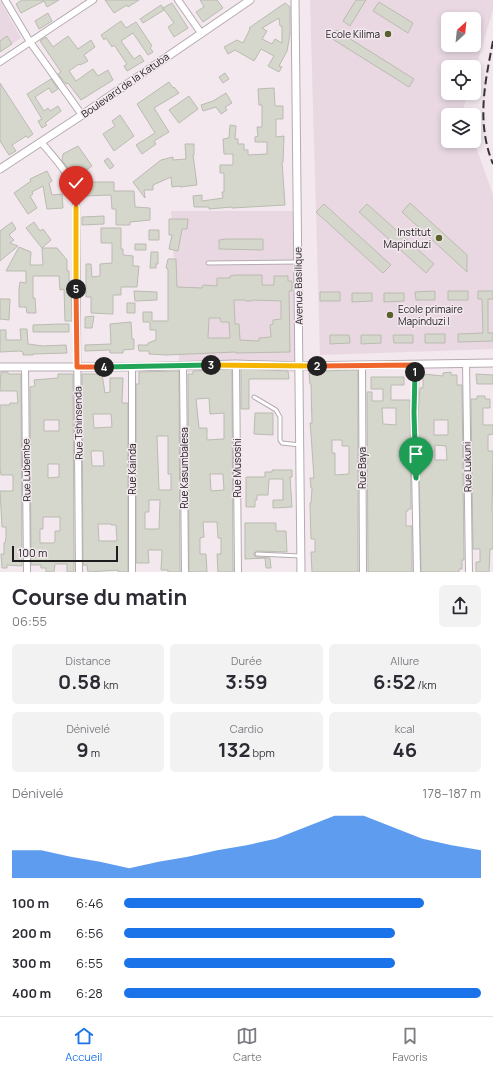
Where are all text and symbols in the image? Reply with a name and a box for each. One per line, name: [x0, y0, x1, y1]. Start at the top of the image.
north arrow: [441, 12, 481, 52]
map controls: [441, 12, 481, 148]
place label: Ecole Kilima: [326, 27, 380, 41]
marker: Ecole Kilima: [383, 29, 393, 39]
street label: Boulevard de la Katuba: [78, 49, 172, 121]
button: locate: [441, 60, 481, 100]
button: layers: [441, 108, 481, 148]
pin: [59, 166, 93, 207]
icon: check: [65, 172, 87, 194]
place label: Institut Mapinduzi: [383, 225, 431, 251]
marker: Institut Mapinduzi: [434, 233, 444, 243]
street label: Avenue Basilique: [290, 247, 306, 325]
pin: 5: [66, 279, 86, 299]
text: 5: [73, 281, 79, 296]
place label: Ecole primaire Mapinduzi I: [398, 302, 463, 328]
marker: Ecole primaire Mapinduzi I: [385, 310, 395, 320]
pin: 3: [201, 355, 221, 375]
pin: 2: [307, 356, 327, 376]
pin: 4: [94, 357, 114, 377]
text: 3: [208, 357, 214, 372]
text: 2: [314, 358, 320, 373]
text: 4: [101, 359, 107, 374]
pin: 1: [405, 362, 425, 382]
text: 1: [413, 364, 417, 379]
street label: Rue Tshinsenda: [70, 386, 86, 460]
street label: Rue Kasumbalesa: [177, 427, 191, 509]
pin: [399, 437, 433, 478]
street label: Rue Lubembe: [18, 438, 34, 502]
street label: Rue Musoshi: [230, 438, 244, 498]
street label: Rue Lukuni: [460, 442, 474, 492]
street label: Rue Kainda: [125, 443, 139, 495]
icon: arrive: [405, 443, 427, 465]
street label: Rue Baya: [355, 447, 369, 489]
scale bar: [12, 544, 118, 563]
text: 100 m: [18, 545, 47, 560]
text: Course du matin: [12, 582, 187, 612]
button: share: [439, 585, 481, 627]
text: 06:55: [12, 612, 47, 630]
text: Distance: [66, 653, 111, 668]
text: Durée: [231, 653, 262, 668]
text: Allure: [390, 653, 419, 668]
text: 0.58: [58, 668, 101, 695]
text: 3:59: [225, 668, 268, 695]
text: 6:52: [373, 668, 415, 695]
text: km: [101, 677, 118, 692]
text: /km: [415, 677, 437, 692]
text: Dénivelé: [66, 721, 110, 736]
text: Cardio: [230, 721, 263, 736]
text: kcal: [395, 721, 415, 736]
text: 9: [76, 736, 89, 763]
text: 132: [218, 736, 250, 763]
text: 46: [393, 736, 417, 763]
text: m: [89, 745, 100, 760]
text: bpm: [250, 745, 275, 760]
text: Dénivelé: [12, 784, 63, 802]
text: 178–187 m: [422, 784, 481, 802]
text: 100 m: [12, 894, 49, 912]
text: 6:46: [76, 894, 104, 912]
text: 200 m: [12, 924, 51, 942]
text: 6:56: [76, 924, 104, 942]
text: 300 m: [12, 954, 51, 972]
text: 6:55: [76, 954, 103, 972]
text: 400 m: [12, 984, 51, 1002]
text: 6:28: [76, 984, 103, 1002]
tab: Accueil: [65, 1025, 102, 1064]
tab: Carte: [233, 1025, 262, 1064]
tab: Favoris: [392, 1025, 428, 1064]

